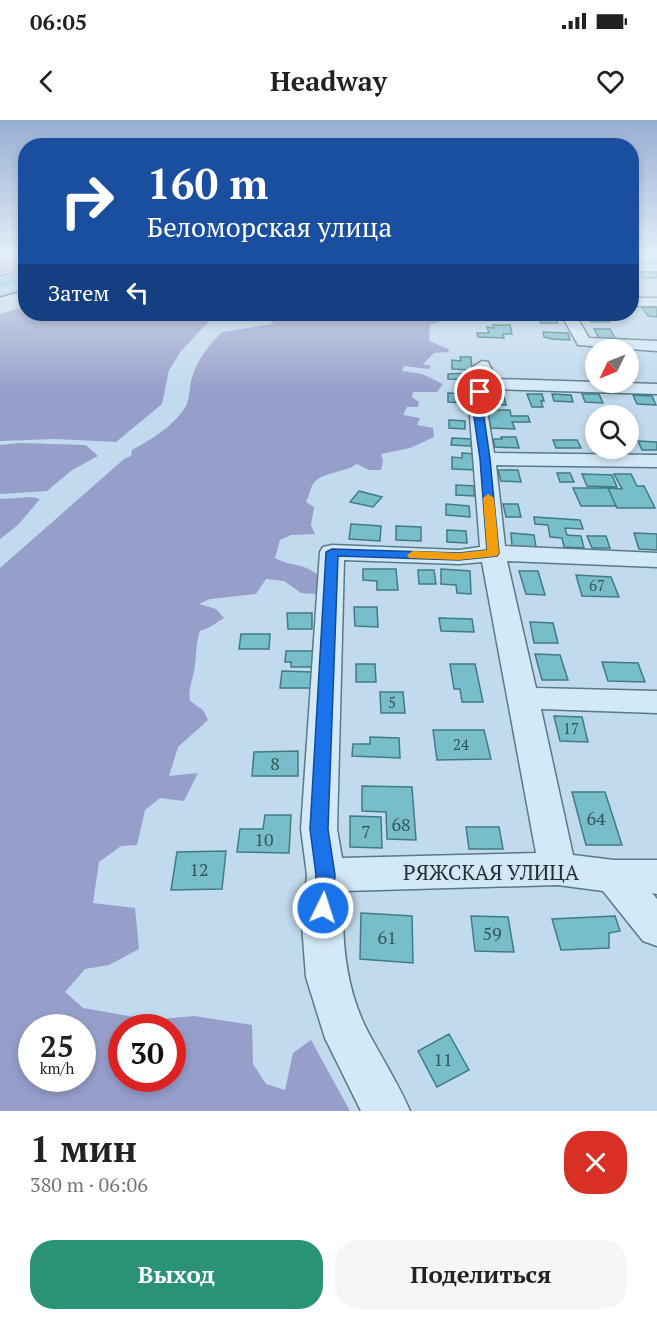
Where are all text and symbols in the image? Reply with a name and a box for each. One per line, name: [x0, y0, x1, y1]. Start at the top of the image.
text: 06:05: [30, 7, 87, 36]
text: Headway: [270, 63, 387, 99]
icon: back: [30, 65, 63, 98]
icon: heart: [594, 65, 627, 98]
text: 160 m: [147, 155, 268, 211]
icon: right: [48, 162, 126, 240]
text: Беломорская улица: [147, 209, 392, 245]
icon: left: [121, 276, 154, 309]
text: Затем: [48, 278, 109, 307]
north arrow: [585, 339, 639, 393]
map controls: [585, 339, 639, 459]
pin: [454, 366, 505, 417]
icon: arrive: [463, 375, 496, 408]
button: search: [585, 405, 639, 459]
house number: 67: [589, 575, 605, 595]
house number: 5: [388, 692, 396, 712]
house number: 17: [563, 718, 579, 738]
house number: 24: [453, 734, 469, 754]
house number: 8: [270, 751, 280, 775]
house number: 64: [586, 806, 606, 830]
house number: 68: [391, 812, 411, 836]
house number: 7: [361, 819, 371, 843]
house number: 10: [254, 827, 274, 851]
house number: 12: [189, 857, 209, 881]
street label: РЯЖСКАЯ УЛИЦА: [403, 858, 580, 886]
position arrow: [291, 876, 355, 940]
house number: 59: [482, 921, 502, 945]
house number: 61: [377, 925, 397, 949]
speed limit sign: 30: [108, 1014, 186, 1092]
text: 25: [40, 1026, 74, 1066]
house number: 11: [433, 1047, 453, 1071]
text: km/h: [40, 1058, 74, 1078]
text: 1 мин: [30, 1125, 137, 1172]
button: close: [564, 1131, 627, 1194]
text: 380 m · 06:06: [30, 1171, 148, 1198]
button: Выход: [30, 1240, 323, 1309]
button: Поделиться: [335, 1240, 627, 1309]

